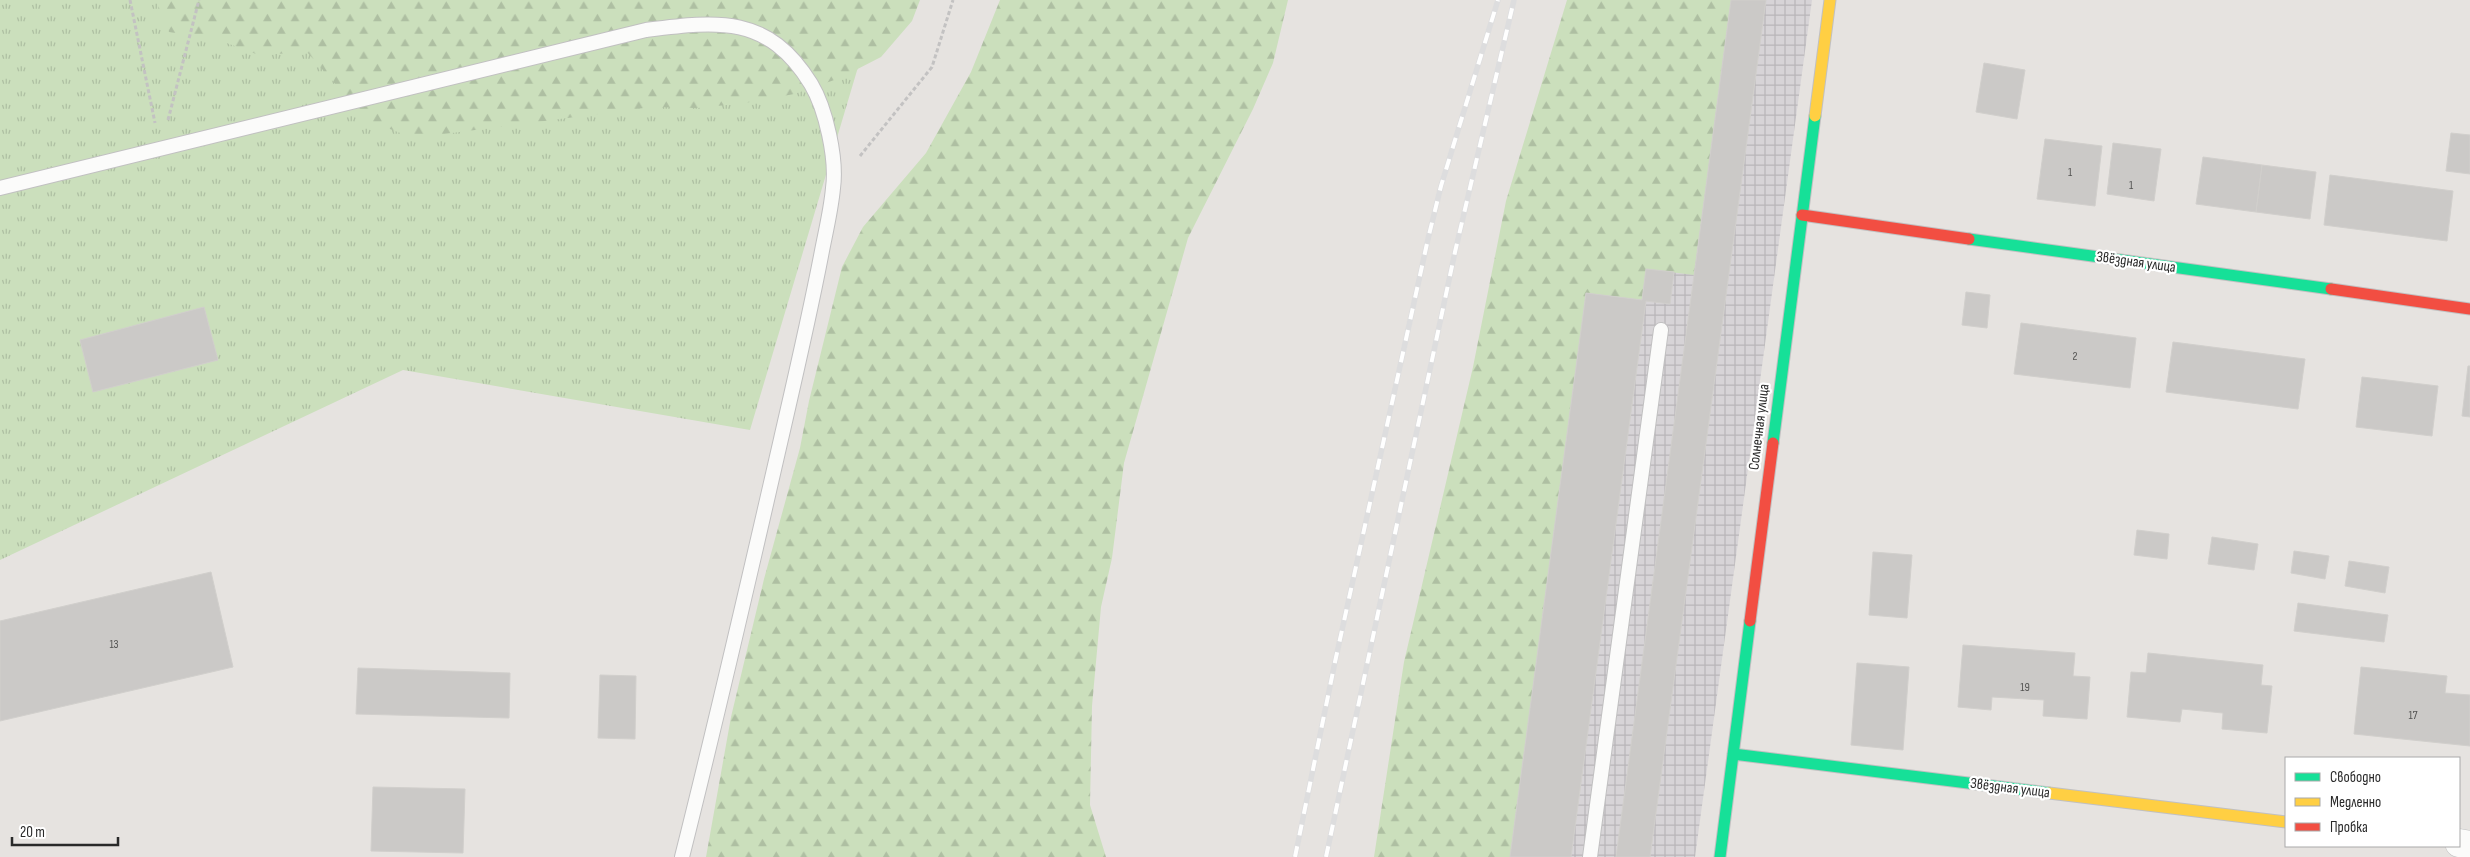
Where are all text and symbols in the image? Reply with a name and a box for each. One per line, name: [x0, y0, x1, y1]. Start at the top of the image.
house number: 1: [2068, 165, 2073, 180]
house number: 1: [2129, 178, 2134, 193]
street label: Звёздная улица: [2095, 247, 2177, 277]
house number: 2: [2073, 349, 2078, 364]
street label: Солнечная улица: [1744, 383, 1774, 471]
house number: 13: [109, 637, 119, 652]
house number: 19: [2020, 680, 2030, 695]
house number: 17: [2409, 708, 2418, 723]
legend: [2285, 757, 2460, 847]
text: Свободно: [2330, 768, 2381, 787]
street label: Звёздная улица: [1969, 774, 2051, 802]
text: Медленно: [2330, 793, 2381, 812]
scale bar: [12, 814, 119, 846]
text: Пробка: [2330, 818, 2368, 837]
text: 20 m: [20, 823, 45, 842]

